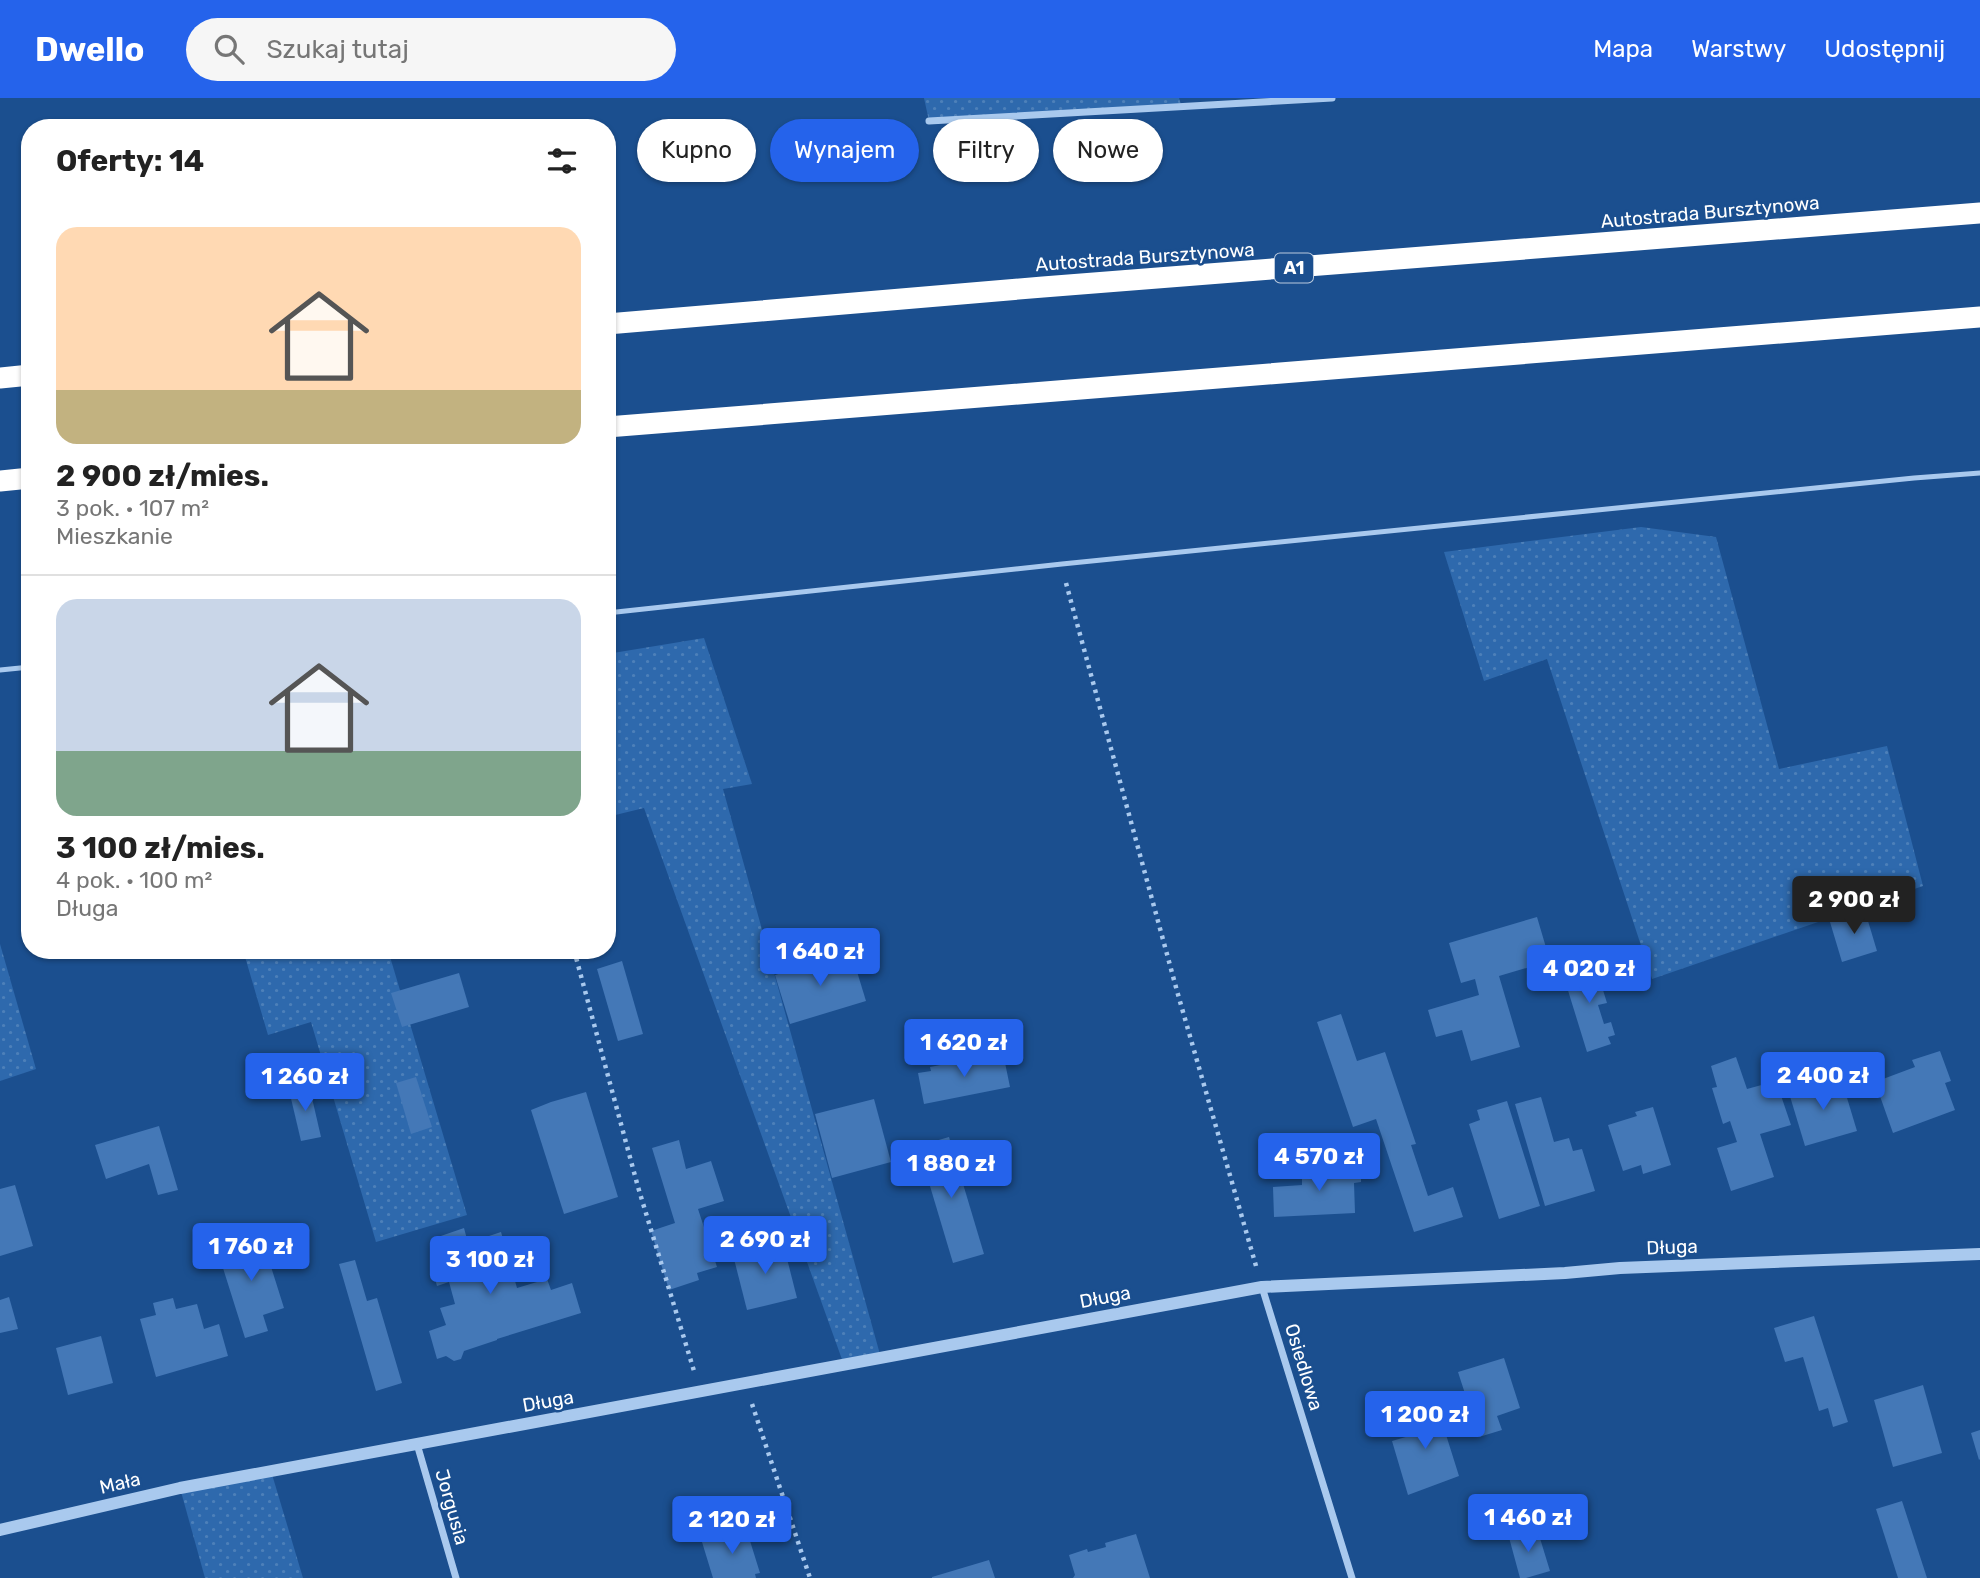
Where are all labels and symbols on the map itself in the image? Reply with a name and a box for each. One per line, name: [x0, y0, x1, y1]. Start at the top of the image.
street label: Autostrada Bursztynowa: [1600, 191, 1820, 233]
street label: Autostrada Bursztynowa: [1035, 238, 1255, 276]
road number: A1: [1275, 253, 1313, 282]
pin: 2 900 zł: [1782, 876, 1926, 936]
pin: 1 640 zł: [748, 928, 892, 988]
pin: 4 020 zł: [1517, 946, 1661, 1005]
pin: 1 620 zł: [892, 1020, 1036, 1079]
pin: 2 400 zł: [1751, 1052, 1895, 1112]
pin: 1 260 zł: [233, 1054, 377, 1113]
pin: 4 570 zł: [1247, 1134, 1391, 1193]
pin: 1 880 zł: [879, 1140, 1023, 1200]
pin: 2 690 zł: [693, 1216, 837, 1276]
pin: 1 760 zł: [179, 1224, 323, 1283]
street label: Długa: [1646, 1235, 1698, 1259]
pin: 3 100 zł: [418, 1236, 562, 1296]
street label: Długa: [1077, 1281, 1133, 1313]
street label: Osiedlowa: [1280, 1321, 1328, 1413]
street label: Długa: [521, 1385, 575, 1417]
pin: 1 200 zł: [1353, 1392, 1497, 1451]
street label: Mała: [97, 1467, 143, 1499]
street label: Jorgusia: [430, 1467, 474, 1547]
pin: 1 460 zł: [1456, 1494, 1600, 1554]
pin: 2 120 zł: [660, 1496, 804, 1556]

